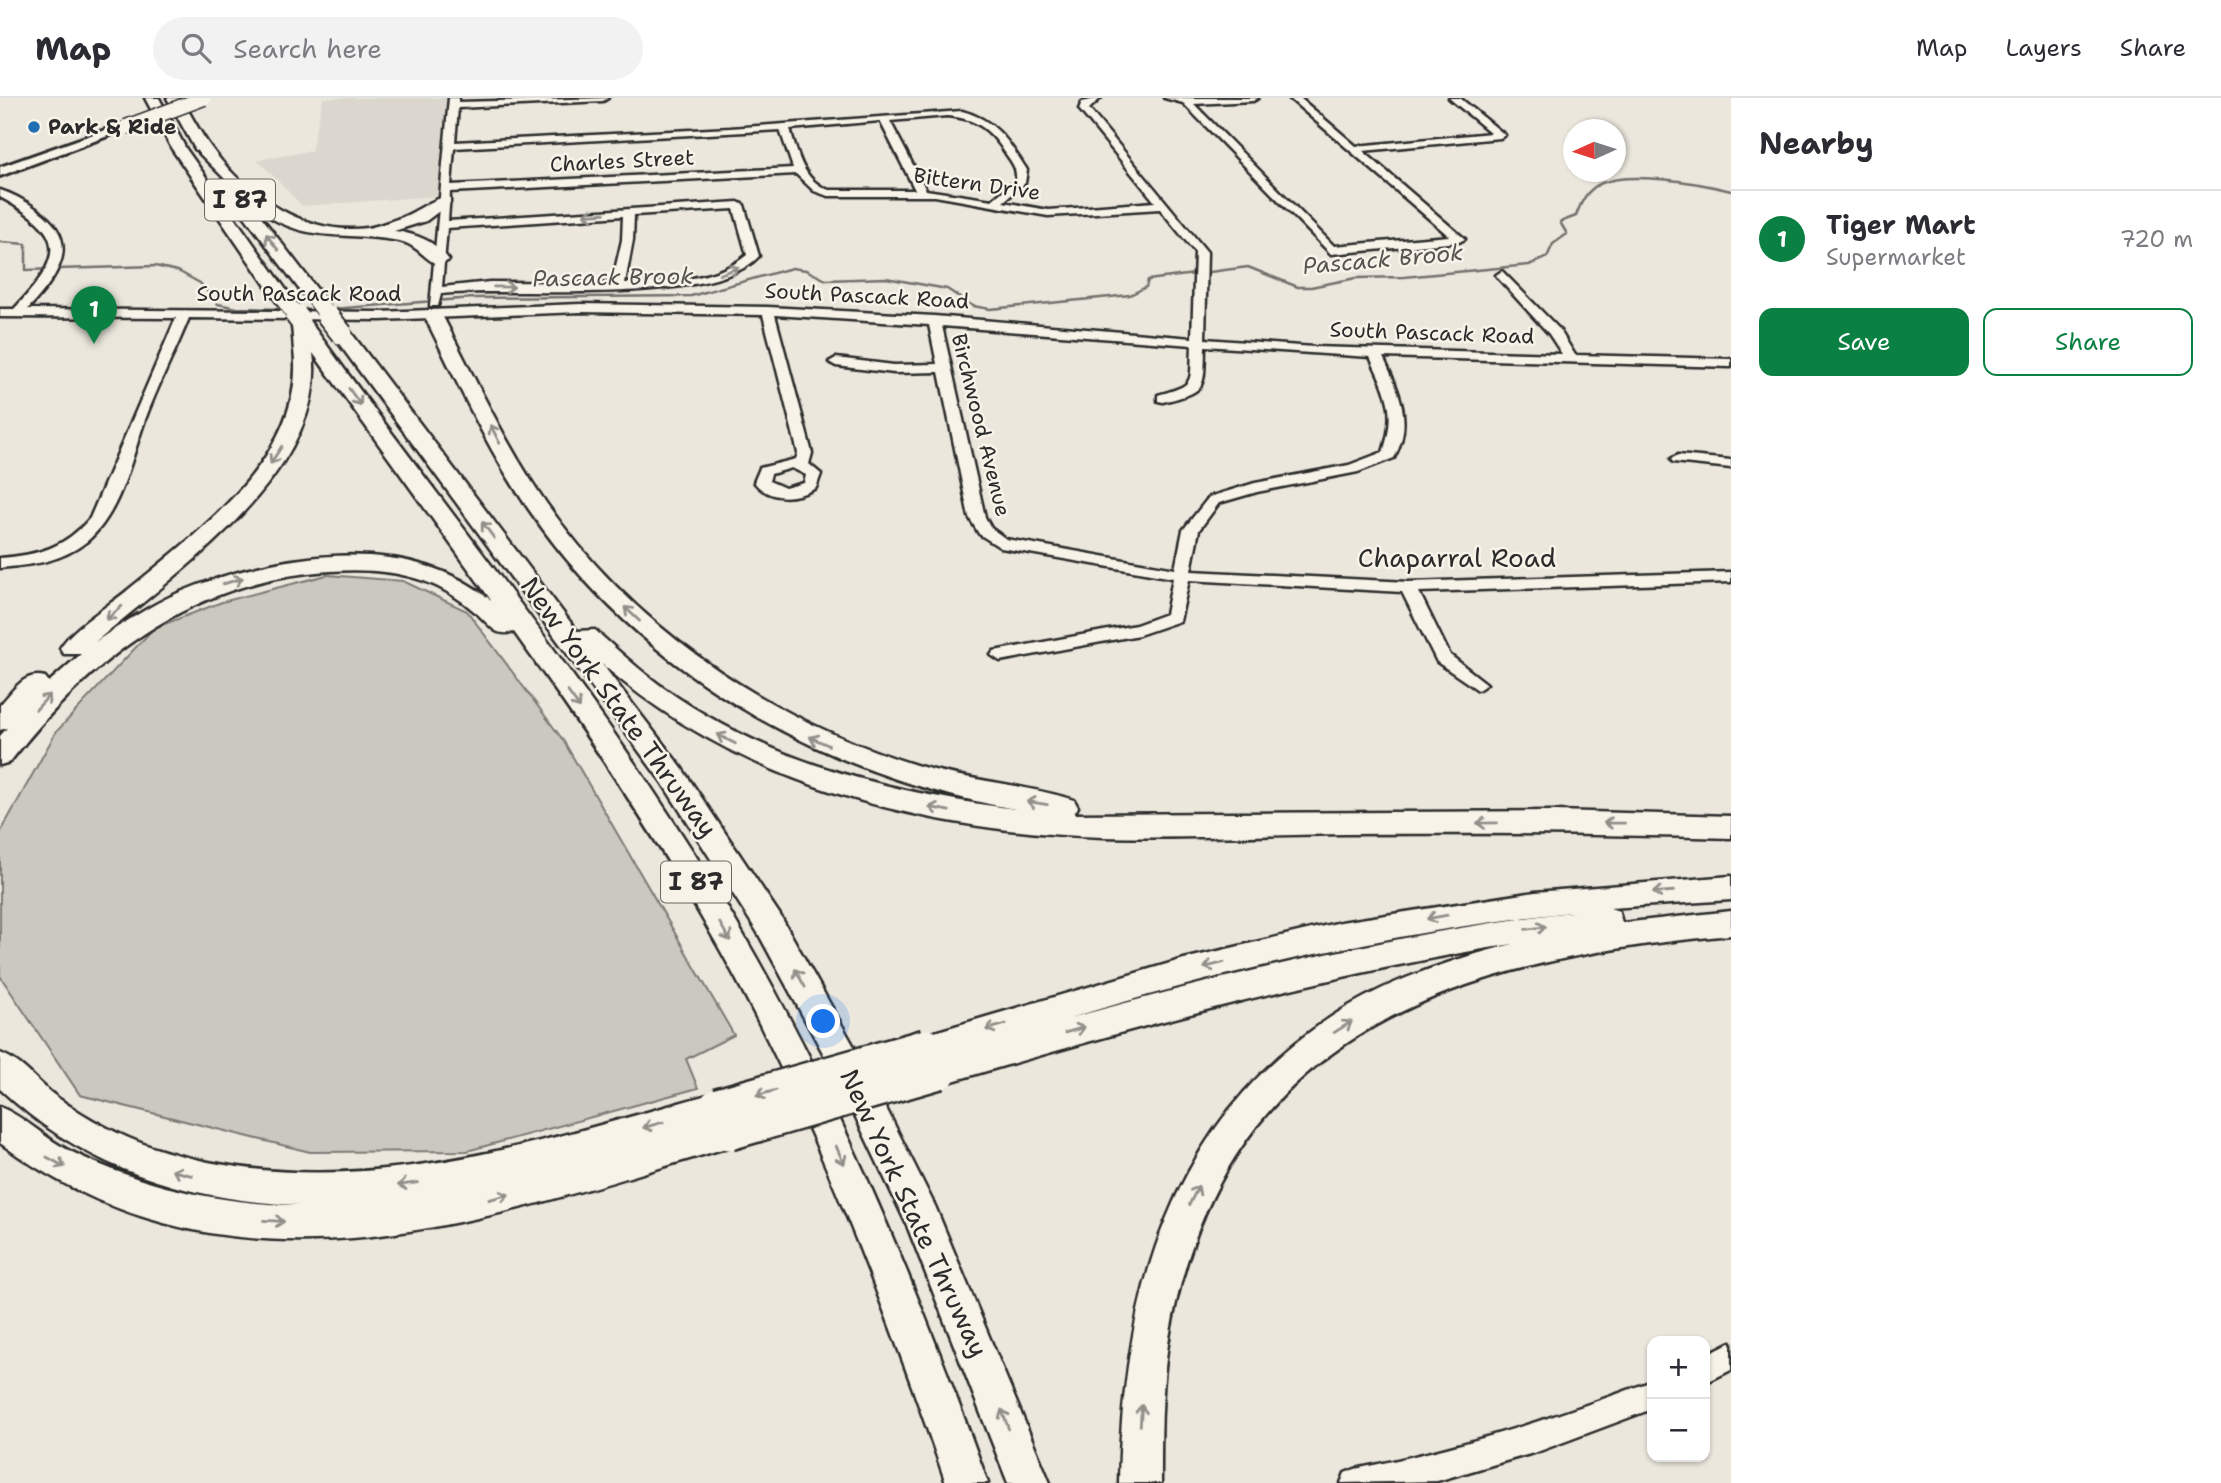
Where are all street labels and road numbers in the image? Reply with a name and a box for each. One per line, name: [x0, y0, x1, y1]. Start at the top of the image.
street label: Charles Street: [549, 143, 695, 179]
street label: Bittern Drive: [912, 161, 1042, 207]
road number: I 87: [205, 180, 275, 220]
street label: South Pascack Road: [764, 277, 970, 315]
street label: South Pascack Road: [197, 280, 401, 308]
street label: South Pascack Road: [1329, 315, 1535, 351]
street label: Birchwood Avenue: [945, 331, 1017, 519]
street label: Chaparral Road: [1358, 540, 1556, 575]
street label: New York State Thruway: [513, 569, 726, 844]
road number: I 87: [661, 862, 731, 902]
street label: New York State Thruway: [832, 1063, 997, 1363]

